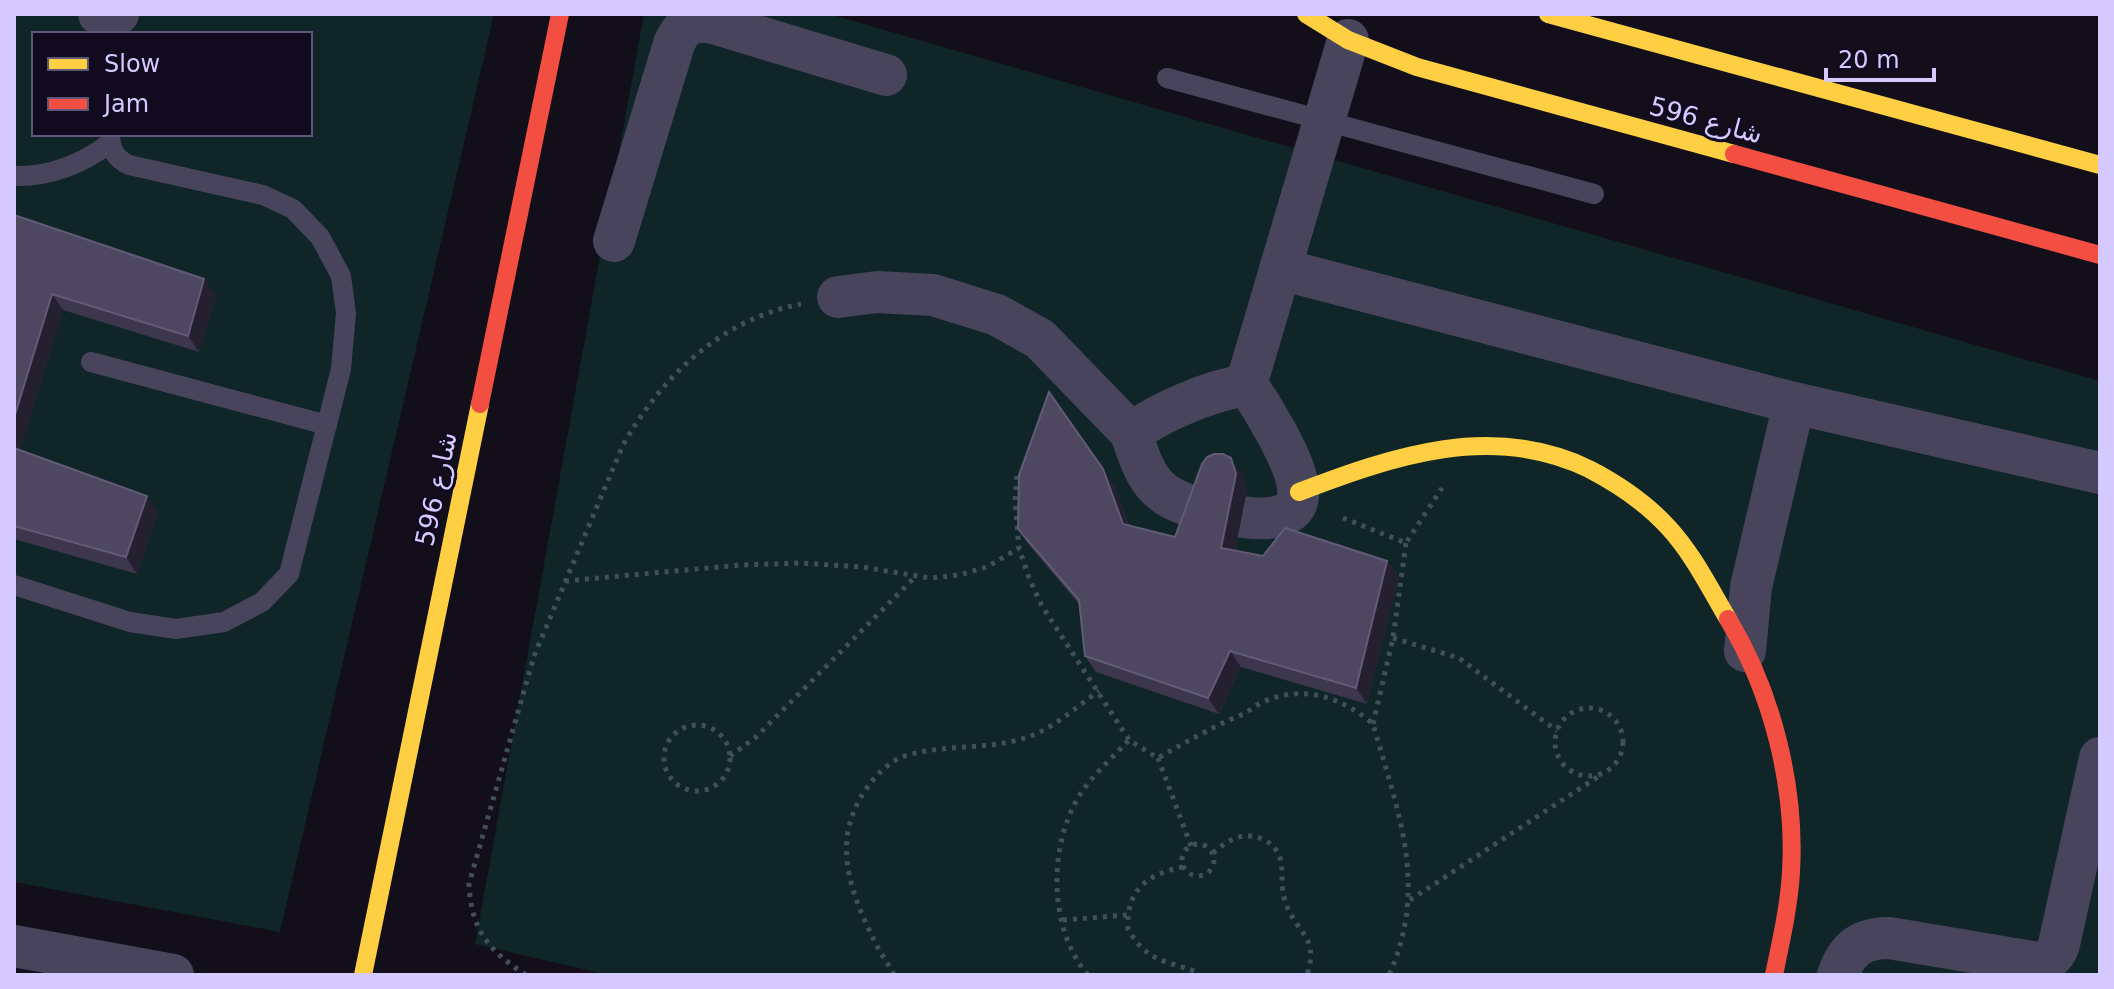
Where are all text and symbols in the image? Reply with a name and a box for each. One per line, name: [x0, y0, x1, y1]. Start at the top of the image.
legend: [32, 32, 312, 136]
scale bar: [1826, 32, 1934, 82]
text: 20 m: [1838, 46, 1900, 74]
text: Slow: [104, 50, 160, 78]
text: Jam: [102, 90, 149, 118]
street label: شارع 596: [1646, 91, 1766, 149]
street label: شارع 596: [409, 429, 463, 549]

